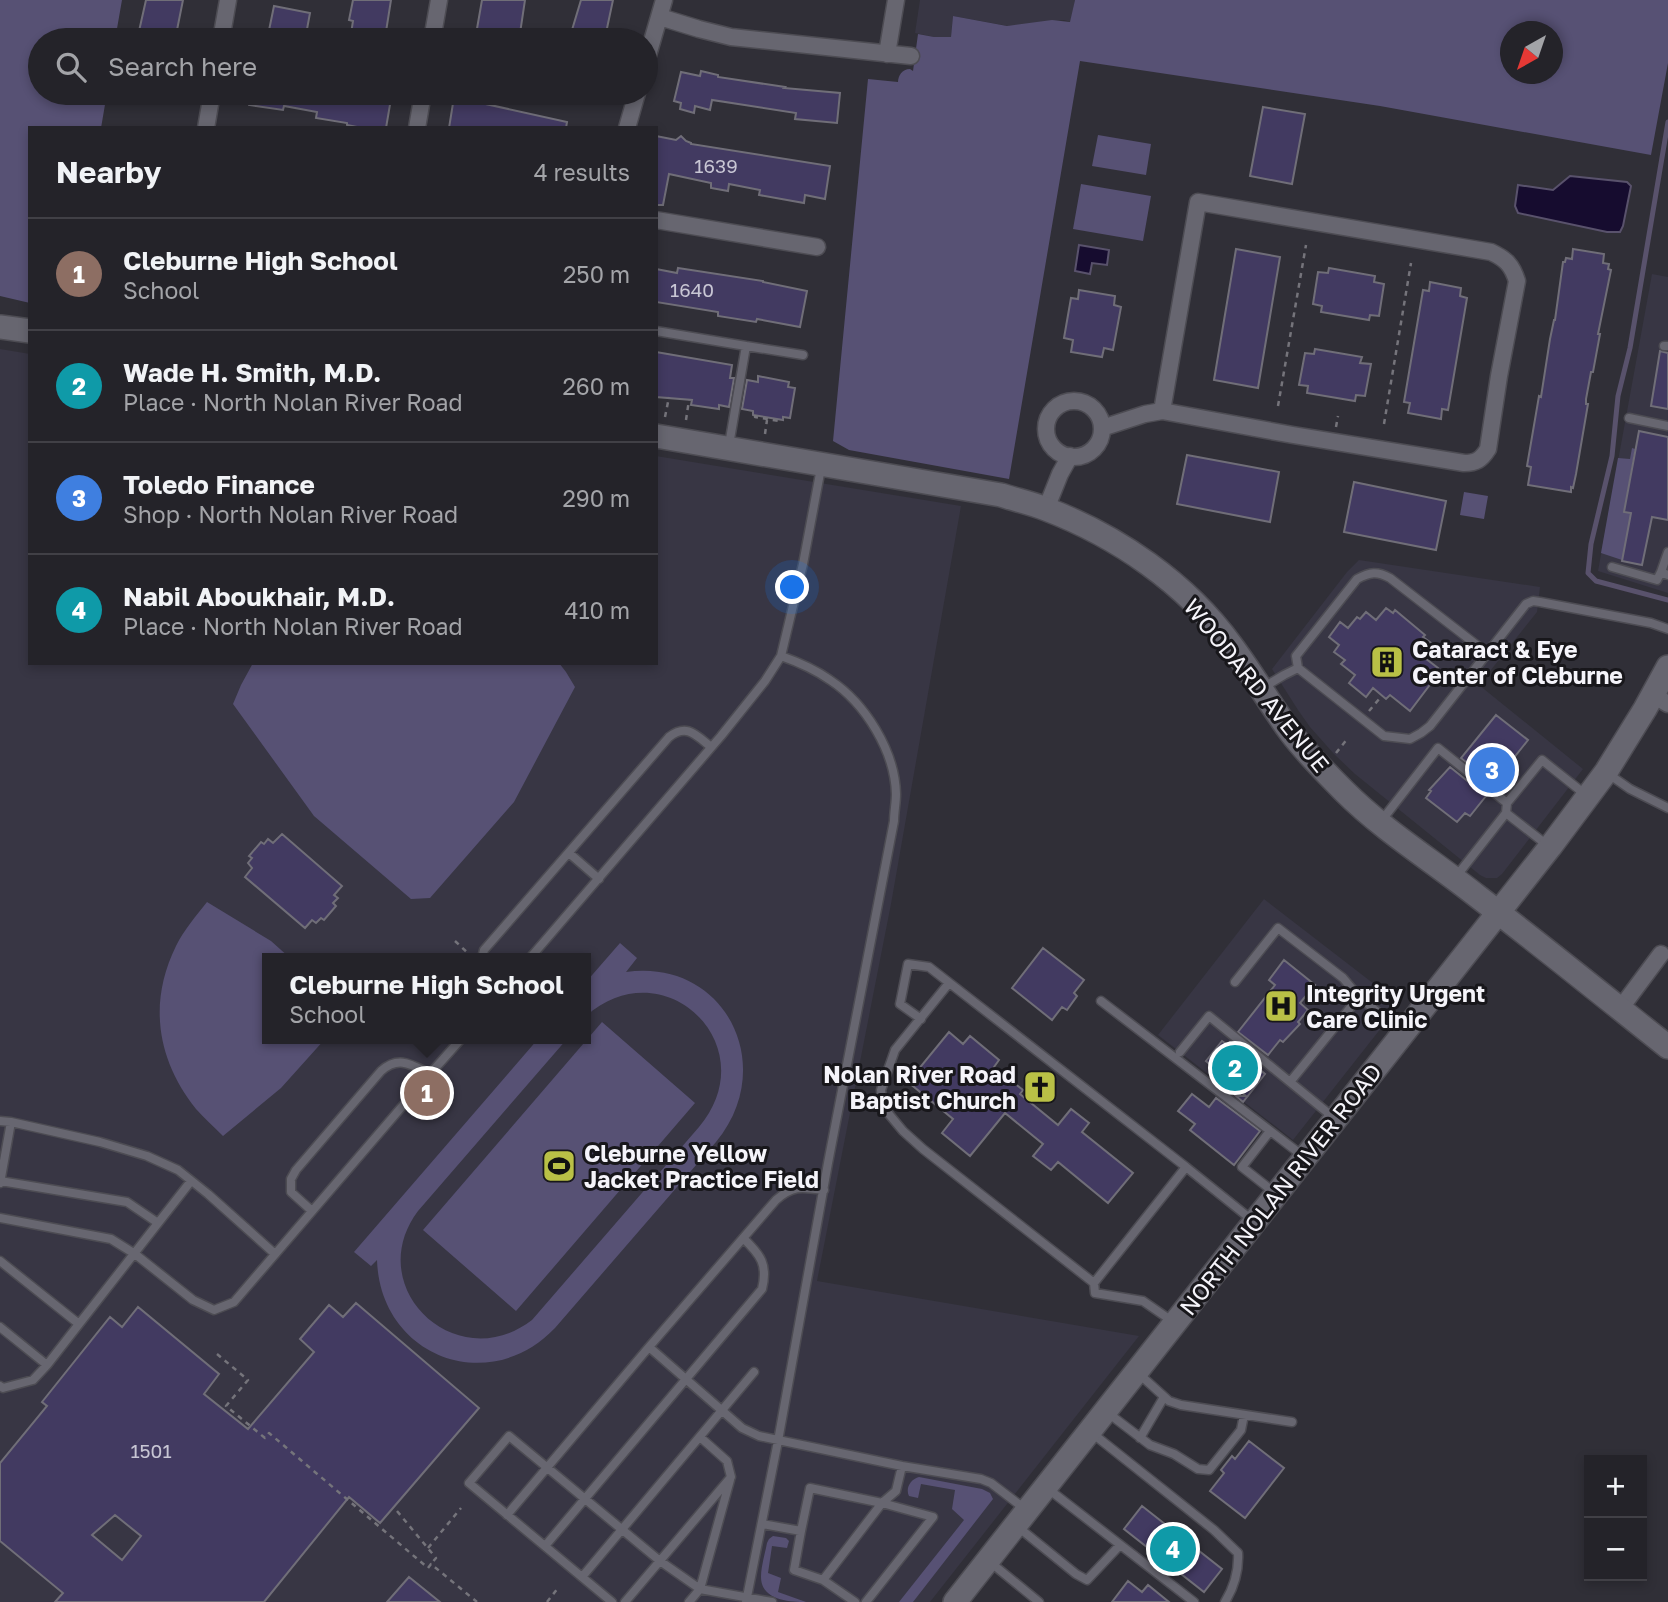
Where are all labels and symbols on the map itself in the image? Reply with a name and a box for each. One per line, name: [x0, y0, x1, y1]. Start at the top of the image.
north arrow: [1500, 21, 1563, 84]
house number: 1639: [694, 154, 738, 177]
house number: 1640: [670, 278, 714, 301]
your location: [775, 570, 809, 604]
street label: WOODARD AVENUE: [1178, 592, 1336, 778]
place label: Cataract & Eye Center of Cleburne: [1412, 635, 1623, 689]
building icon: Cataract & Eye Center of Cleburne: [1368, 643, 1406, 681]
pin: 3: [1469, 744, 1515, 796]
place label: Integrity Urgent Care Clinic: [1306, 979, 1485, 1033]
hospital icon: Integrity Urgent Care Clinic: [1262, 987, 1300, 1025]
pin: 2: [1212, 1042, 1258, 1094]
street label: NORTH NOLAN RIVER ROAD: [1173, 1058, 1387, 1320]
place label: Nolan River Road Baptist Church: [823, 1060, 1016, 1114]
pin: 1: [404, 1067, 450, 1119]
church icon: Nolan River Road Baptist Church: [1021, 1068, 1059, 1106]
place label: Cleburne Yellow Jacket Practice Field: [584, 1139, 819, 1193]
sports icon: Cleburne Yellow Jacket Practice Field: [540, 1147, 578, 1185]
house number: 1501: [130, 1439, 172, 1462]
pin: 4: [1150, 1523, 1196, 1575]

